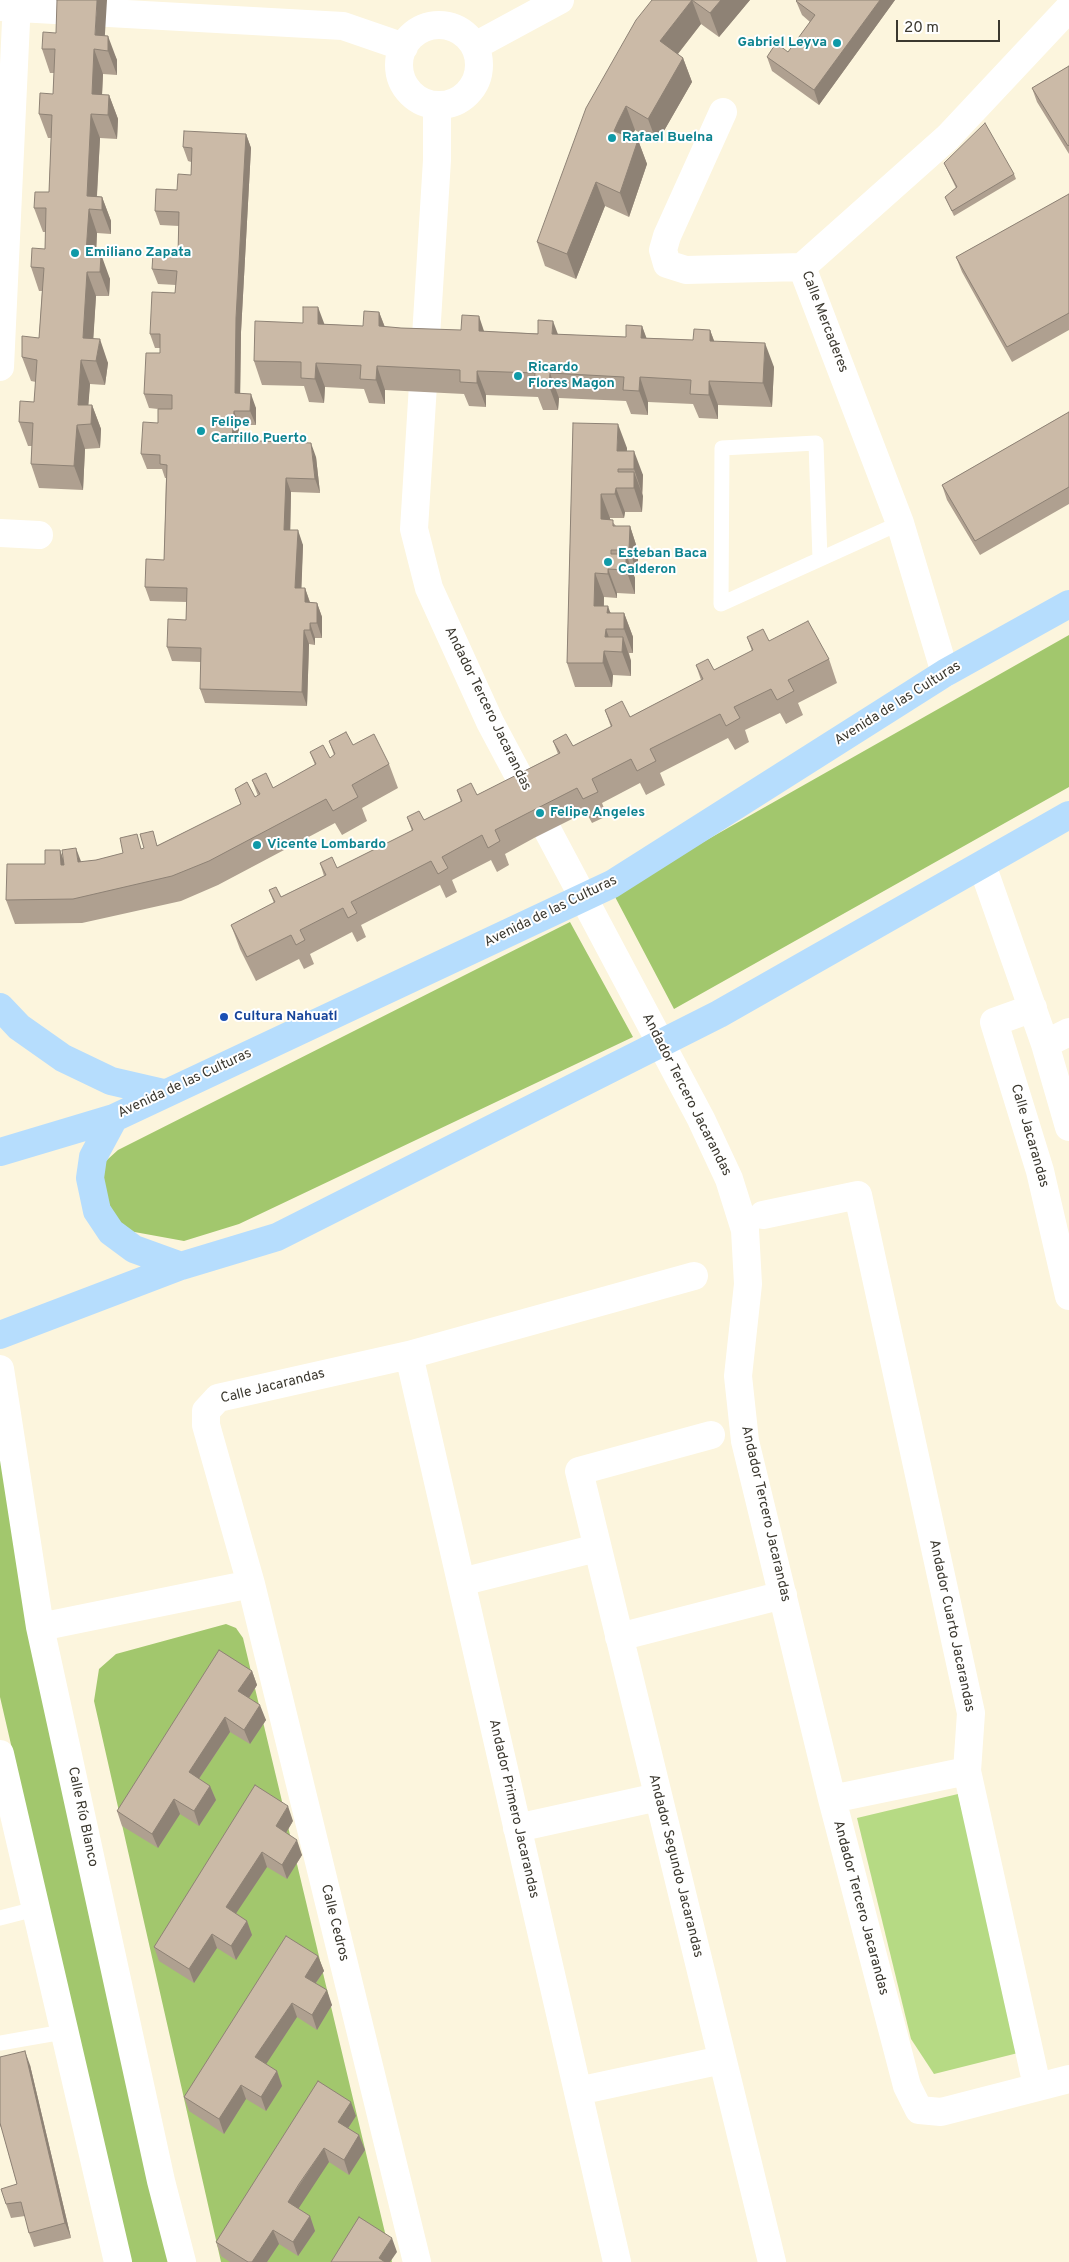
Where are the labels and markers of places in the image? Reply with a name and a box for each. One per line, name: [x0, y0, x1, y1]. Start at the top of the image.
place label: Gabriel Leyva: [738, 35, 827, 51]
marker: Gabriel Leyva: [831, 37, 843, 49]
place label: Rafael Buelna: [622, 130, 713, 146]
marker: Rafael Buelna: [606, 132, 618, 144]
place label: Emiliano Zapata: [85, 245, 191, 261]
marker: Emiliano Zapata: [69, 247, 81, 259]
place label: Ricardo Flores Magon: [528, 360, 615, 392]
marker: Ricardo Flores Magon: [512, 370, 524, 382]
place label: Felipe Carrillo Puerto: [211, 415, 307, 448]
marker: Felipe Carrillo Puerto: [195, 425, 207, 437]
place label: Esteban Baca Calderon: [618, 546, 707, 578]
marker: Esteban Baca Calderon: [602, 556, 614, 568]
place label: Felipe Angeles: [550, 805, 645, 821]
marker: Felipe Angeles: [534, 807, 546, 819]
place label: Vicente Lombardo: [267, 837, 386, 853]
marker: Vicente Lombardo: [251, 839, 263, 851]
place label: Cultura Nahuatl: [234, 1009, 338, 1025]
marker: Cultura Nahuatl: [218, 1011, 230, 1023]

